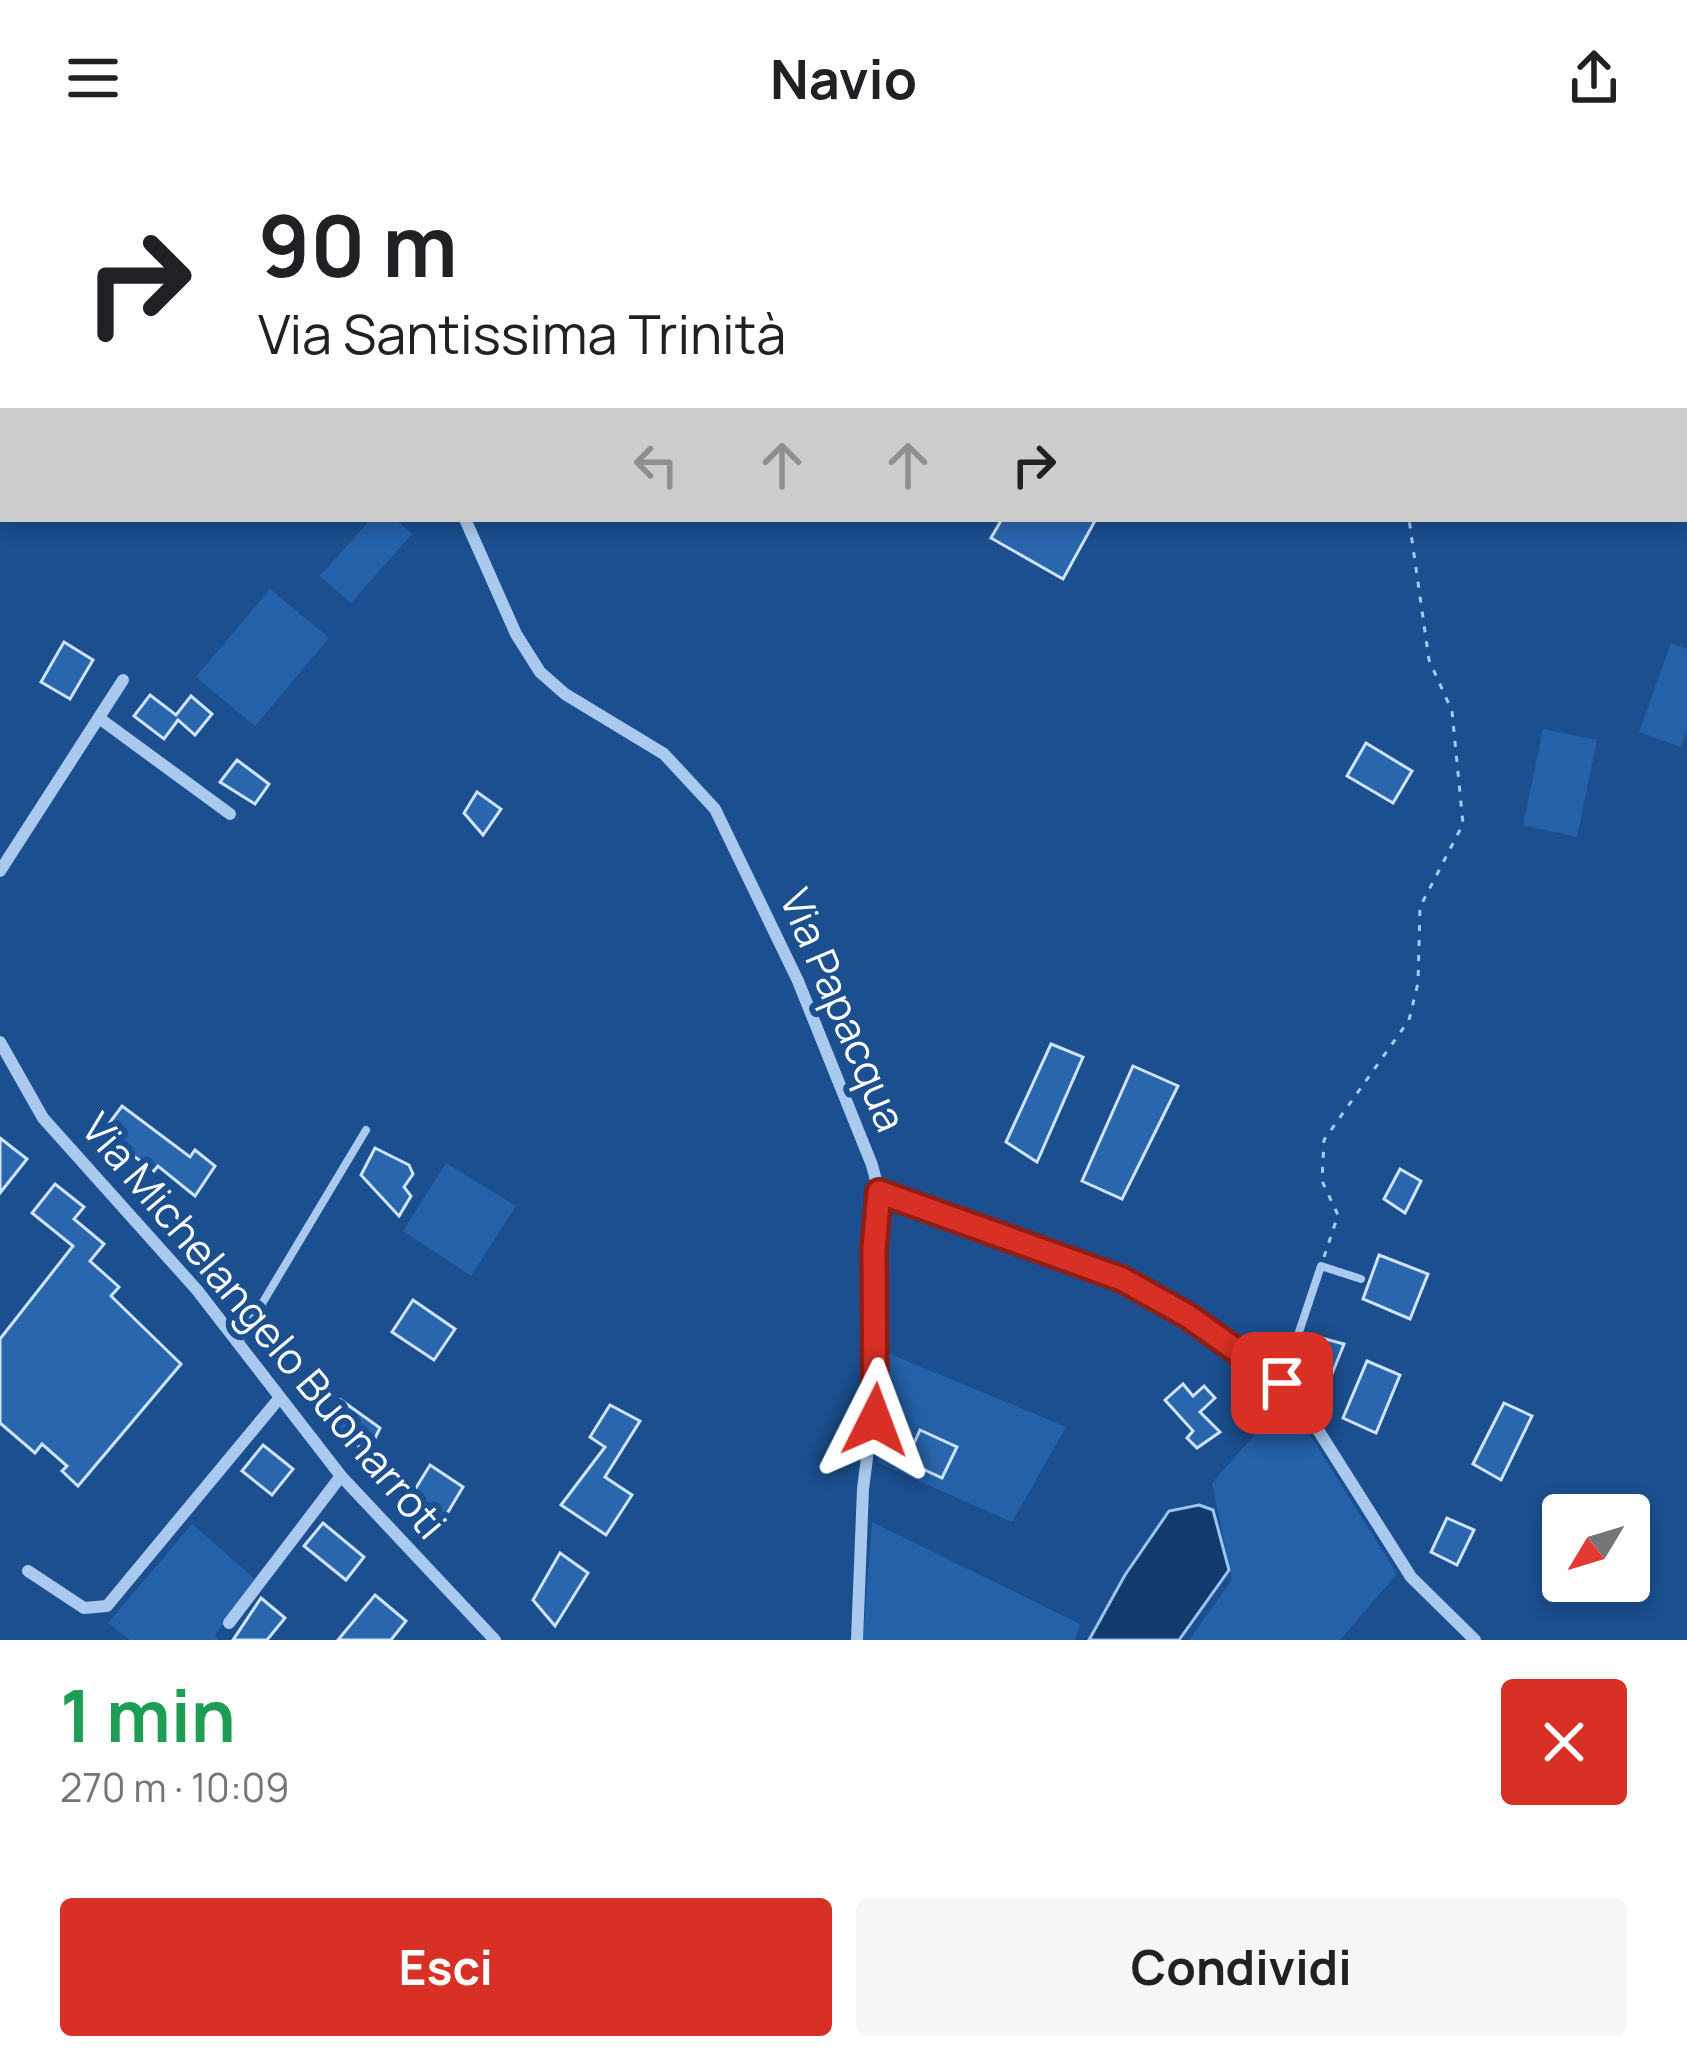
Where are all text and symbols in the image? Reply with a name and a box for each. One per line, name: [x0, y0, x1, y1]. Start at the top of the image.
text: Navio: [770, 41, 917, 115]
icon: menu: [60, 45, 126, 111]
icon: share: [1561, 45, 1627, 111]
text: 90 m: [258, 187, 458, 302]
icon: right: [60, 204, 216, 360]
text: Via Santissima Trinità: [258, 296, 786, 370]
icon: left: [623, 432, 689, 498]
icon: ahead: [749, 432, 815, 498]
icon: ahead: [875, 432, 941, 498]
icon: right: [1001, 432, 1067, 498]
street label: Via Papacqua: [767, 879, 921, 1140]
street label: Via Michelangelo Buonarroti: [69, 1100, 460, 1551]
pin: [1231, 1332, 1333, 1434]
icon: arrive: [1249, 1350, 1315, 1416]
position arrow: [812, 1357, 938, 1483]
north arrow: [1542, 1494, 1650, 1602]
map controls: [1542, 1494, 1650, 1602]
text: 1 min: [60, 1665, 236, 1764]
button: close: [1501, 1679, 1627, 1805]
text: 270 m · 10:09: [60, 1760, 290, 1814]
button: Esci: [60, 1898, 832, 2036]
button: Condividi: [856, 1898, 1627, 2036]

